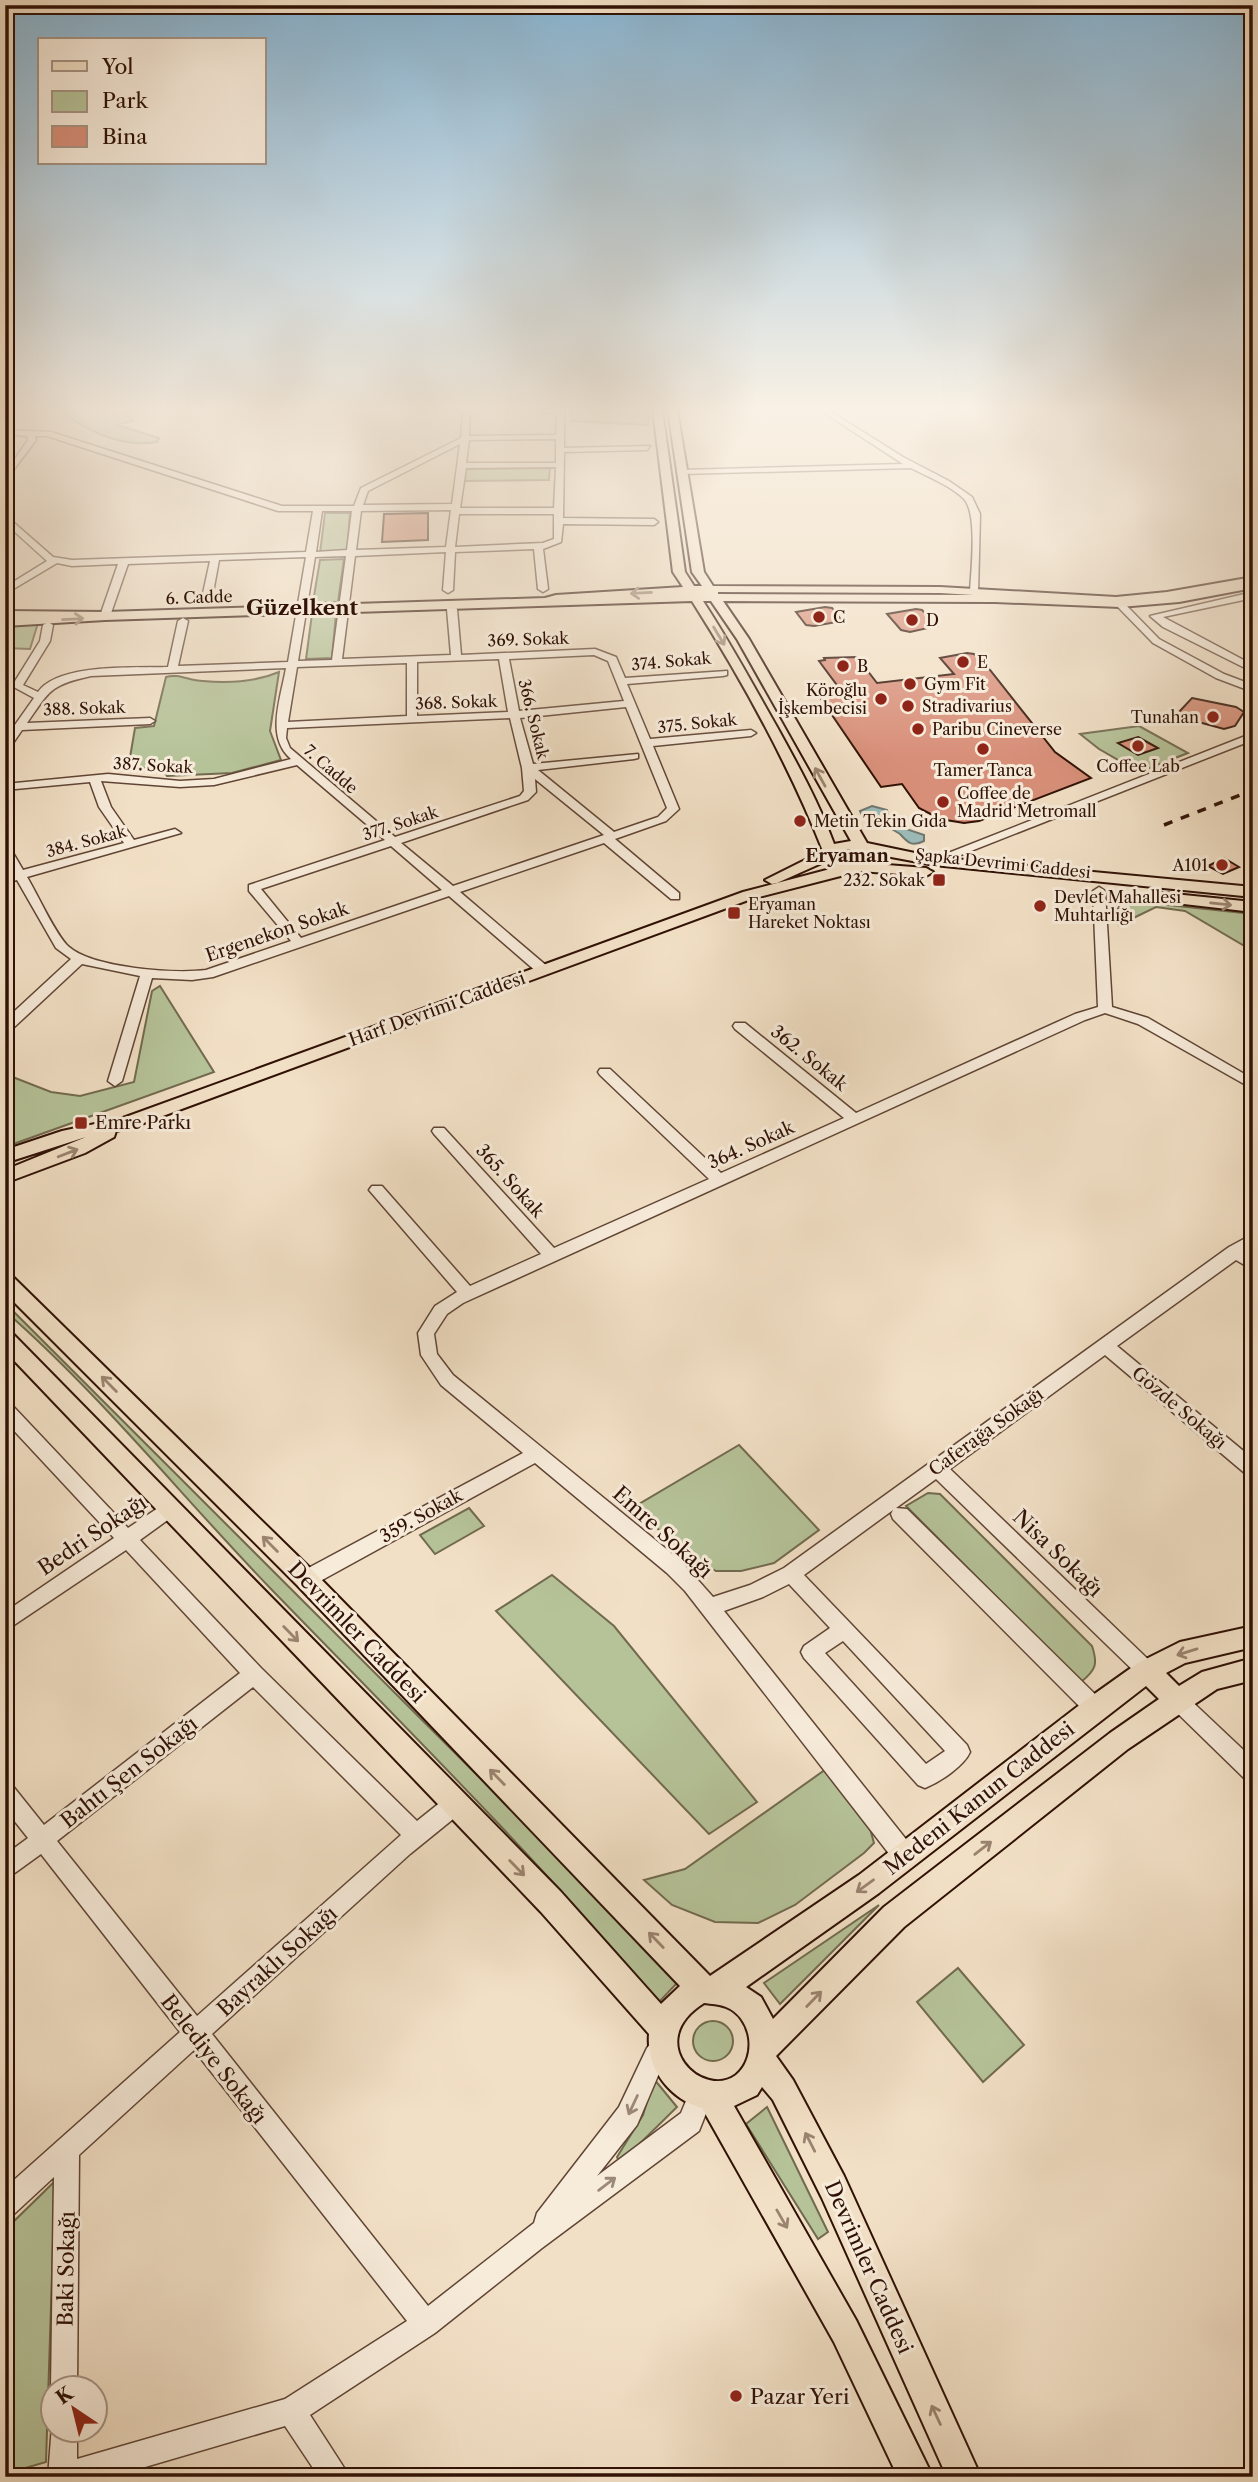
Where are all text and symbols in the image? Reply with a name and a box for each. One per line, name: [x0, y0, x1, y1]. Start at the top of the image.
legend: [38, 38, 266, 164]
text: Yol: [101, 54, 134, 79]
text: Park: [102, 88, 148, 113]
text: Bina: [102, 124, 148, 149]
street label: 6. Cadde: [165, 586, 233, 608]
one-way arrow: [631, 587, 653, 600]
district label: Güzelkent: [246, 595, 359, 620]
place label: C: [833, 607, 845, 627]
marker: C: [811, 609, 827, 625]
place label: D: [926, 610, 939, 630]
marker: D: [904, 612, 920, 628]
one-way arrow: [62, 613, 85, 626]
one-way arrow: [713, 625, 727, 645]
street label: 369. Sokak: [487, 628, 570, 650]
street label: 374. Sokak: [630, 647, 712, 674]
place label: E: [977, 652, 988, 672]
marker: E: [955, 654, 971, 670]
place label: B: [857, 656, 868, 676]
marker: B: [835, 658, 851, 674]
place label: Gym Fit: [924, 674, 986, 694]
marker: Gym Fit: [902, 676, 918, 692]
street label: 366. Sokak: [514, 677, 554, 762]
place label: Köroğlu İşkembecisi: [778, 680, 867, 718]
street label: 368. Sokak: [415, 691, 498, 713]
marker: Köroğlu İşkembecisi: [873, 691, 889, 707]
place label: Stradivarius: [922, 696, 1012, 716]
street label: 388. Sokak: [43, 697, 126, 719]
marker: Stradivarius: [900, 698, 916, 714]
place label: Tunahan: [1131, 707, 1199, 727]
street label: 375. Sokak: [656, 709, 738, 737]
marker: Tunahan: [1205, 709, 1221, 725]
place label: Paribu Cineverse: [932, 719, 1062, 739]
marker: Paribu Cineverse: [910, 721, 926, 737]
marker: Coffee Lab: [1130, 738, 1146, 754]
street label: 7. Cadde: [300, 740, 362, 798]
marker: Tamer Tanca: [975, 741, 991, 757]
street label: 387. Sokak: [113, 753, 194, 777]
place label: Coffee Lab: [1096, 756, 1180, 776]
place label: Tamer Tanca: [934, 760, 1033, 780]
one-way arrow: [813, 767, 826, 788]
place label: Coffee de Madrid Metromall: [957, 783, 1097, 821]
marker: Coffee de Madrid Metromall: [935, 794, 951, 810]
street label: 377. Sokak: [360, 801, 441, 845]
place label: Metin Tekin Gıda: [814, 811, 947, 831]
marker: Metin Tekin Gıda: [792, 813, 808, 829]
street label: 384. Sokak: [44, 821, 129, 861]
street label: Şapka Devrimi Caddesi: [914, 844, 1092, 882]
district label: Eryaman: [805, 845, 889, 867]
place label: A101: [1171, 855, 1208, 875]
marker: A101: [1214, 857, 1230, 873]
place label: 232. Sokak: [843, 870, 926, 890]
marker: 232. Sokak: [931, 872, 947, 888]
place label: Devlet Mahallesi Muhtarlığı: [1054, 887, 1181, 925]
place label: Eryaman Hareket Noktası: [748, 894, 871, 932]
street label: Ergenekon Sokak: [203, 897, 353, 967]
one-way arrow: [1209, 897, 1232, 910]
marker: Devlet Mahallesi Muhtarlığı: [1032, 898, 1048, 914]
marker: Eryaman Hareket Noktası: [726, 905, 742, 921]
street label: Harf Devrimi Caddesi: [346, 967, 529, 1051]
street label: 362. Sokak: [766, 1020, 853, 1097]
place label: Emre Parkı: [95, 1112, 191, 1134]
marker: Emre Parkı: [73, 1115, 89, 1131]
street label: 364. Sokak: [704, 1116, 799, 1174]
street label: 365. Sokak: [471, 1140, 550, 1224]
one-way arrow: [56, 1146, 78, 1159]
street label: Gözde Sokağı: [1127, 1362, 1231, 1454]
one-way arrow: [100, 1375, 117, 1392]
street label: Caferağa Sokağı: [924, 1383, 1048, 1481]
street label: Emre Sokağı: [608, 1481, 718, 1583]
street label: 359. Sokak: [376, 1484, 467, 1548]
street label: Bedri Sokağı: [33, 1490, 151, 1580]
street label: Nisa Sokağı: [1008, 1504, 1108, 1602]
one-way arrow: [262, 1535, 279, 1552]
street label: Devrimler Caddesi: [283, 1556, 431, 1708]
one-way arrow: [283, 1625, 300, 1642]
one-way arrow: [1176, 1647, 1198, 1660]
street label: Bahtı Şen Sokağı: [56, 1711, 202, 1833]
street label: Medeni Kanun Caddesi: [879, 1716, 1079, 1880]
one-way arrow: [489, 1768, 506, 1785]
one-way arrow: [973, 1840, 991, 1855]
one-way arrow: [509, 1859, 526, 1876]
one-way arrow: [856, 1879, 875, 1893]
street label: Bayraklı Sokağı: [212, 1901, 342, 2021]
one-way arrow: [647, 1932, 664, 1949]
street label: Belediye Sokağı: [156, 1989, 272, 2129]
one-way arrow: [805, 1991, 822, 2008]
one-way arrow: [626, 2094, 639, 2116]
one-way arrow: [802, 2132, 816, 2152]
one-way arrow: [597, 2176, 616, 2191]
street label: Devrimler Caddesi: [820, 2177, 918, 2357]
one-way arrow: [776, 2208, 789, 2229]
street label: Baki Sokağı: [52, 2211, 80, 2327]
north arrow: [38, 2374, 108, 2444]
text: K: [52, 2381, 78, 2409]
place label: Pazar Yeri: [750, 2384, 849, 2409]
marker: Pazar Yeri: [728, 2388, 744, 2404]
one-way arrow: [929, 2405, 942, 2426]

